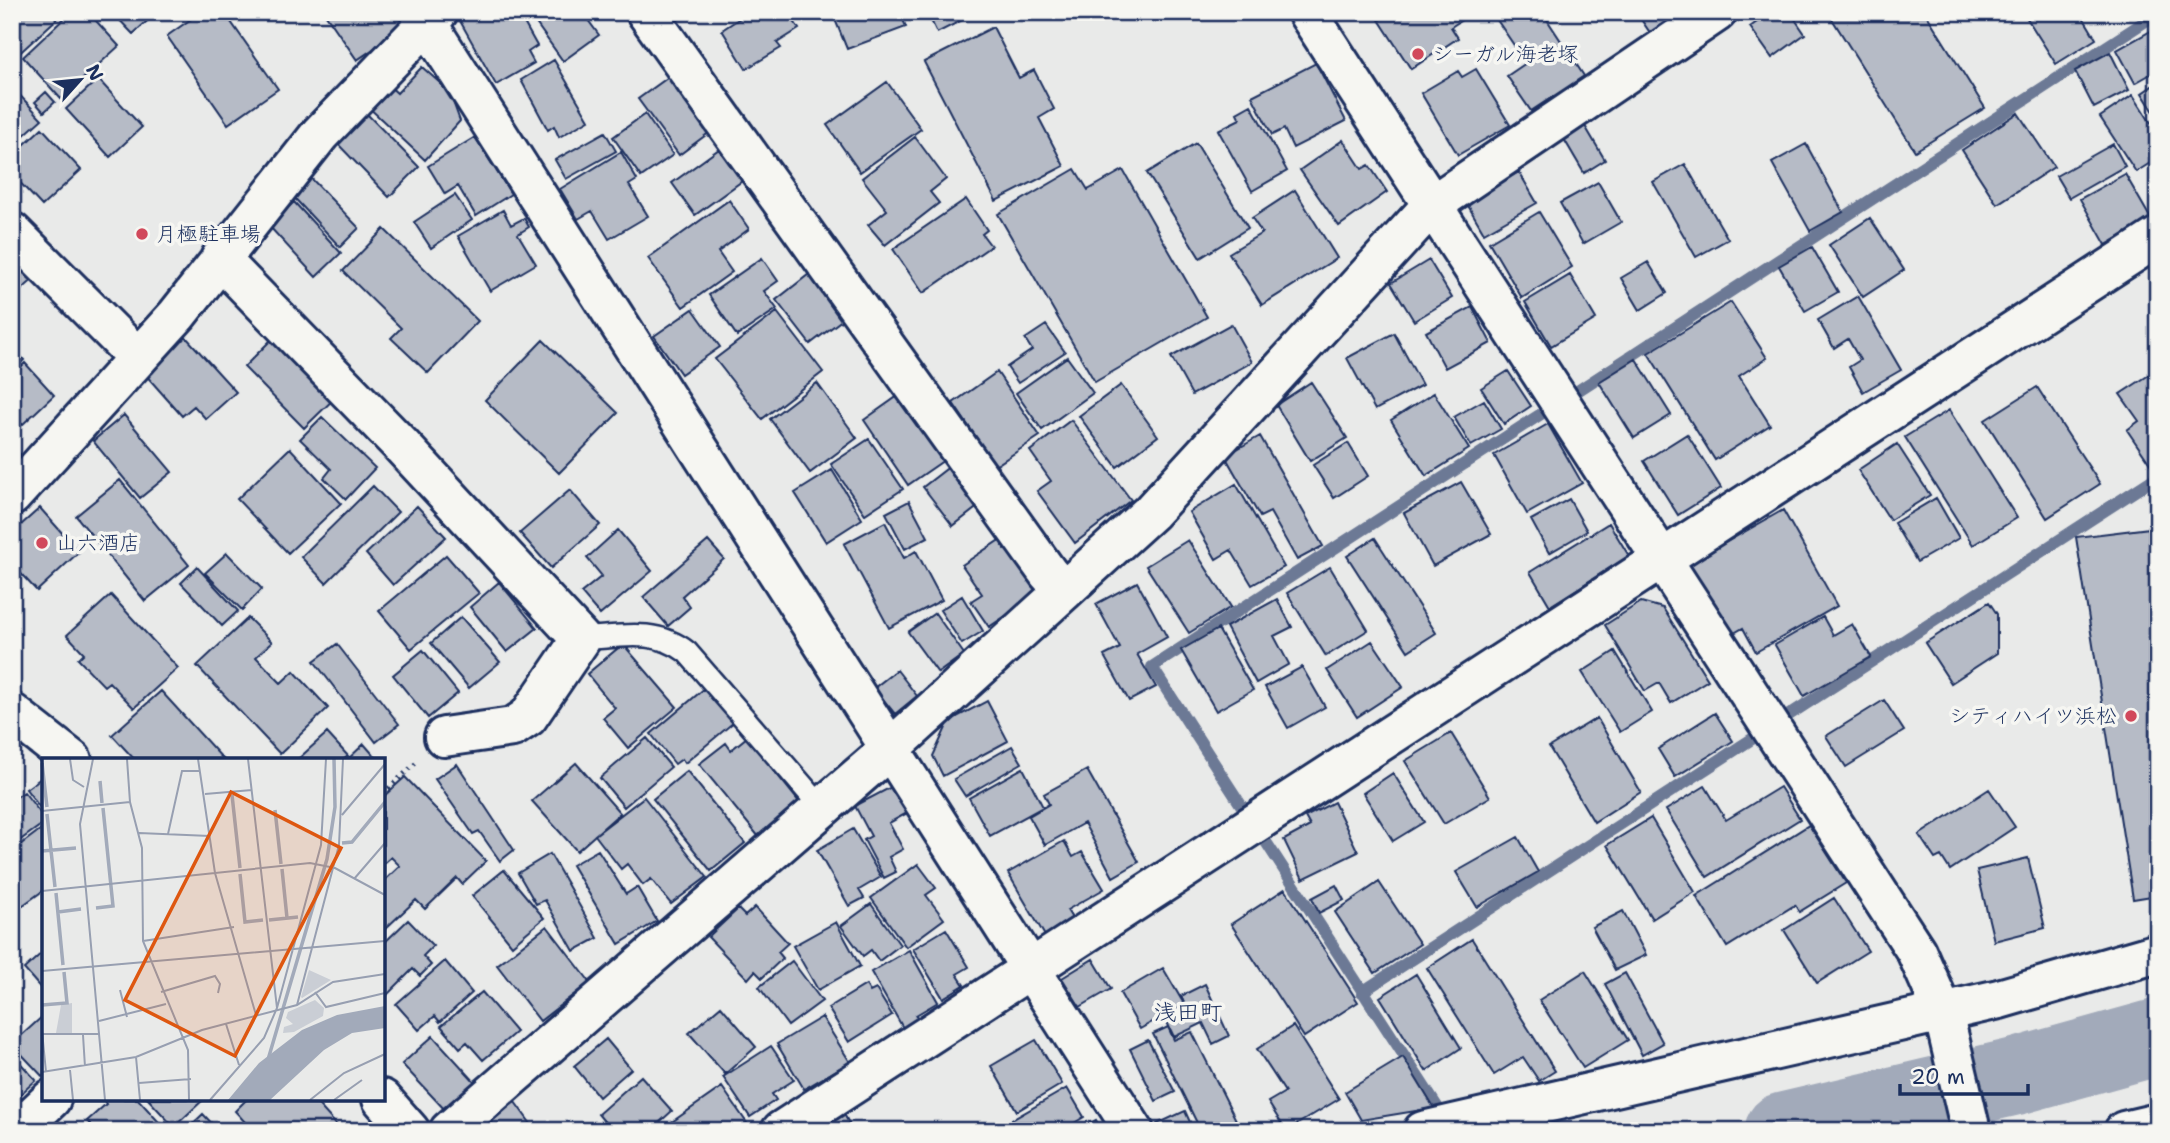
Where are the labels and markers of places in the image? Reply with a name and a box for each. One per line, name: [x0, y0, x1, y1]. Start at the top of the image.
place label: シーガル海老塚: [1432, 40, 1579, 68]
marker: シーガル海老塚: [1410, 46, 1426, 62]
place label: 月極駐車場: [156, 220, 261, 248]
marker: 月極駐車場: [134, 226, 150, 242]
place label: 山六酒店: [56, 529, 140, 557]
marker: 山六酒店: [34, 535, 50, 551]
place label: シティハイツ浜松: [1949, 702, 2117, 730]
marker: シティハイツ浜松: [2123, 708, 2139, 724]

